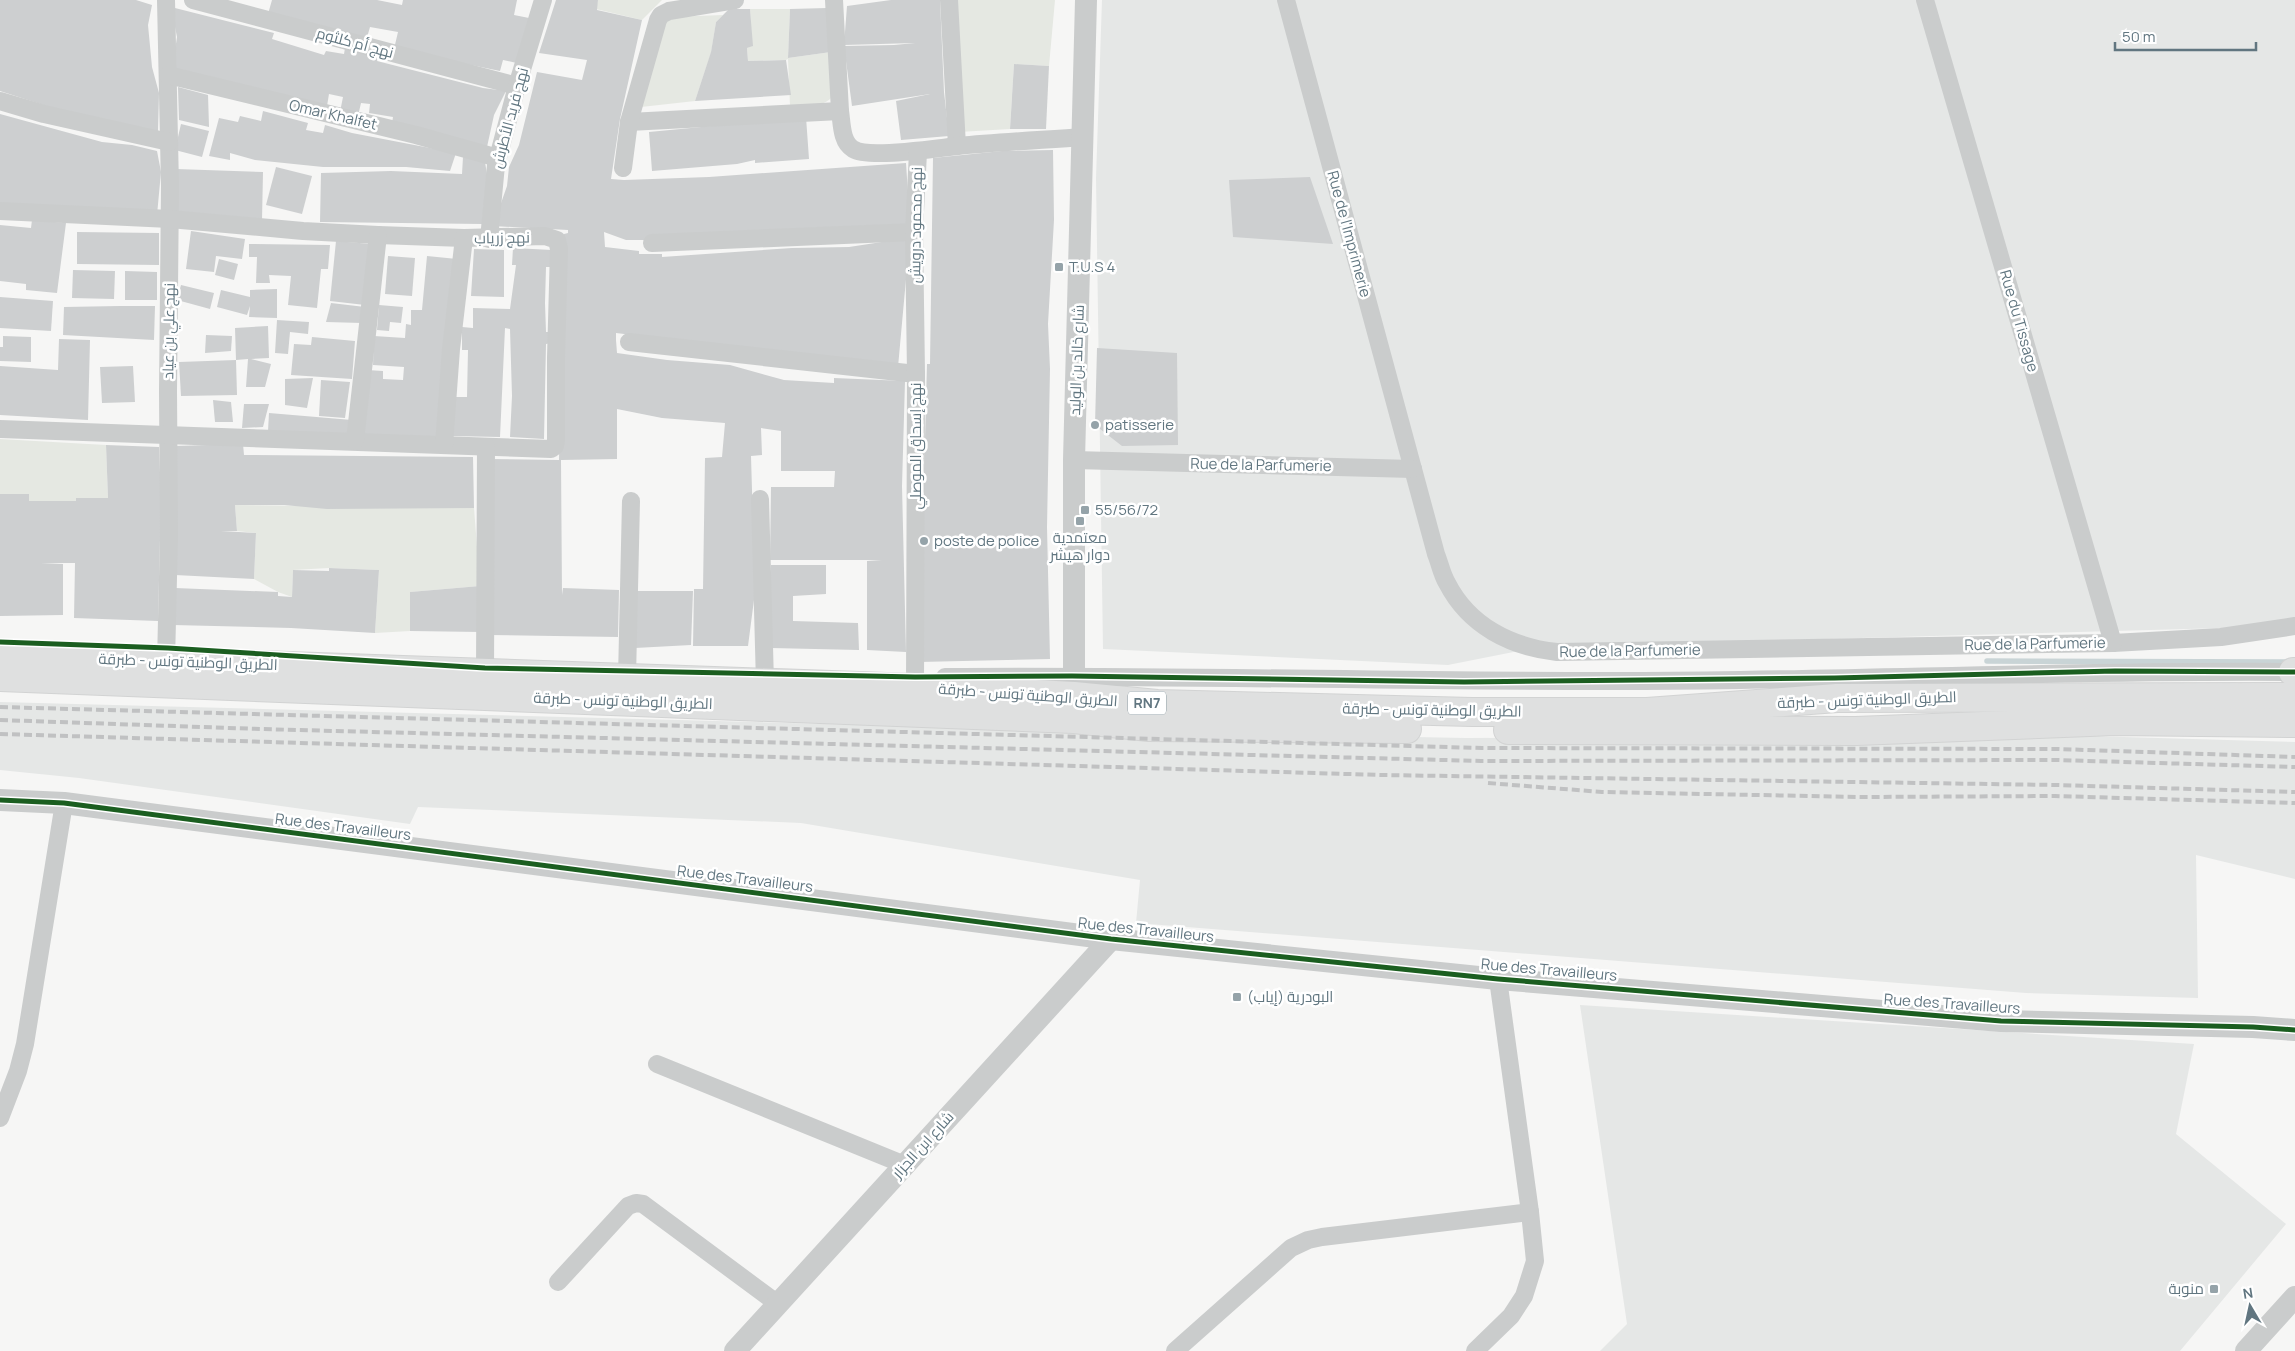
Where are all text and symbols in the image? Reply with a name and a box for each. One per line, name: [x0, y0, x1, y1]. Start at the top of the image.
scale bar: [2115, 20, 2256, 52]
street label: نهج أم كلثوم: [314, 22, 396, 64]
text: 50 m: [2122, 26, 2156, 47]
street label: نهج فريد الأطرش: [486, 65, 534, 171]
street label: Omar Khalfet: [287, 94, 379, 135]
street label: نهج محمود درويش: [904, 167, 928, 283]
street label: Rue de l'Imprimerie: [1322, 168, 1377, 300]
street label: نهج زرياب: [474, 227, 530, 249]
place label: T.U.S 4: [1069, 256, 1116, 277]
marker: T.U.S 4: [1053, 261, 1065, 273]
street label: Rue du Tissage: [1995, 267, 2044, 374]
street label: نهج علي بن عياد: [157, 283, 182, 379]
street label: شارع خالد بن الوليد: [1064, 304, 1090, 416]
street label: نهج إسحاق الموصلي: [905, 382, 928, 510]
place label: patisserie: [1105, 414, 1174, 435]
marker: patisserie: [1089, 419, 1101, 431]
street label: Rue de la Parfumerie: [1190, 453, 1332, 476]
place label: 55/56/72: [1095, 499, 1158, 520]
marker: 55/56/72: [1079, 504, 1091, 516]
marker: معتمدية دوار هيشر: [1074, 515, 1086, 527]
place label: معتمدية دوار هيشر: [1049, 527, 1110, 565]
place label: poste de police: [934, 530, 1040, 551]
marker: poste de police: [918, 535, 930, 547]
street label: Rue de la Parfumerie: [1964, 632, 2106, 655]
street label: Rue de la Parfumerie: [1559, 639, 1701, 662]
street label: الطريق الوطنية تونس - طبرقة: [98, 648, 278, 675]
street label: الطريق الوطنية تونس - طبرقة: [938, 678, 1118, 711]
street label: الطريق الوطنية تونس - طبرقة: [1777, 686, 1957, 713]
street label: الطريق الوطنية تونس - طبرقة: [533, 687, 713, 714]
road number: RN7: [1128, 691, 1166, 714]
street label: الطريق الوطنية تونس - طبرقة: [1342, 697, 1522, 722]
street label: Rue des Travailleurs: [274, 808, 412, 845]
street label: Rue des Travailleurs: [676, 860, 814, 897]
street label: Rue des Travailleurs: [1077, 912, 1215, 947]
street label: Rue des Travailleurs: [1480, 953, 1618, 986]
place label: البودرية (إياب): [1247, 986, 1333, 1007]
street label: Rue des Travailleurs: [1883, 988, 2021, 1019]
marker: البودرية (إياب): [1231, 991, 1243, 1003]
street label: شارع ابن الجزار: [886, 1107, 959, 1184]
place label: منوبة: [2169, 1278, 2204, 1299]
north arrow: [2225, 1281, 2275, 1331]
text: N: [2241, 1282, 2254, 1303]
marker: منوبة: [2208, 1283, 2220, 1295]

